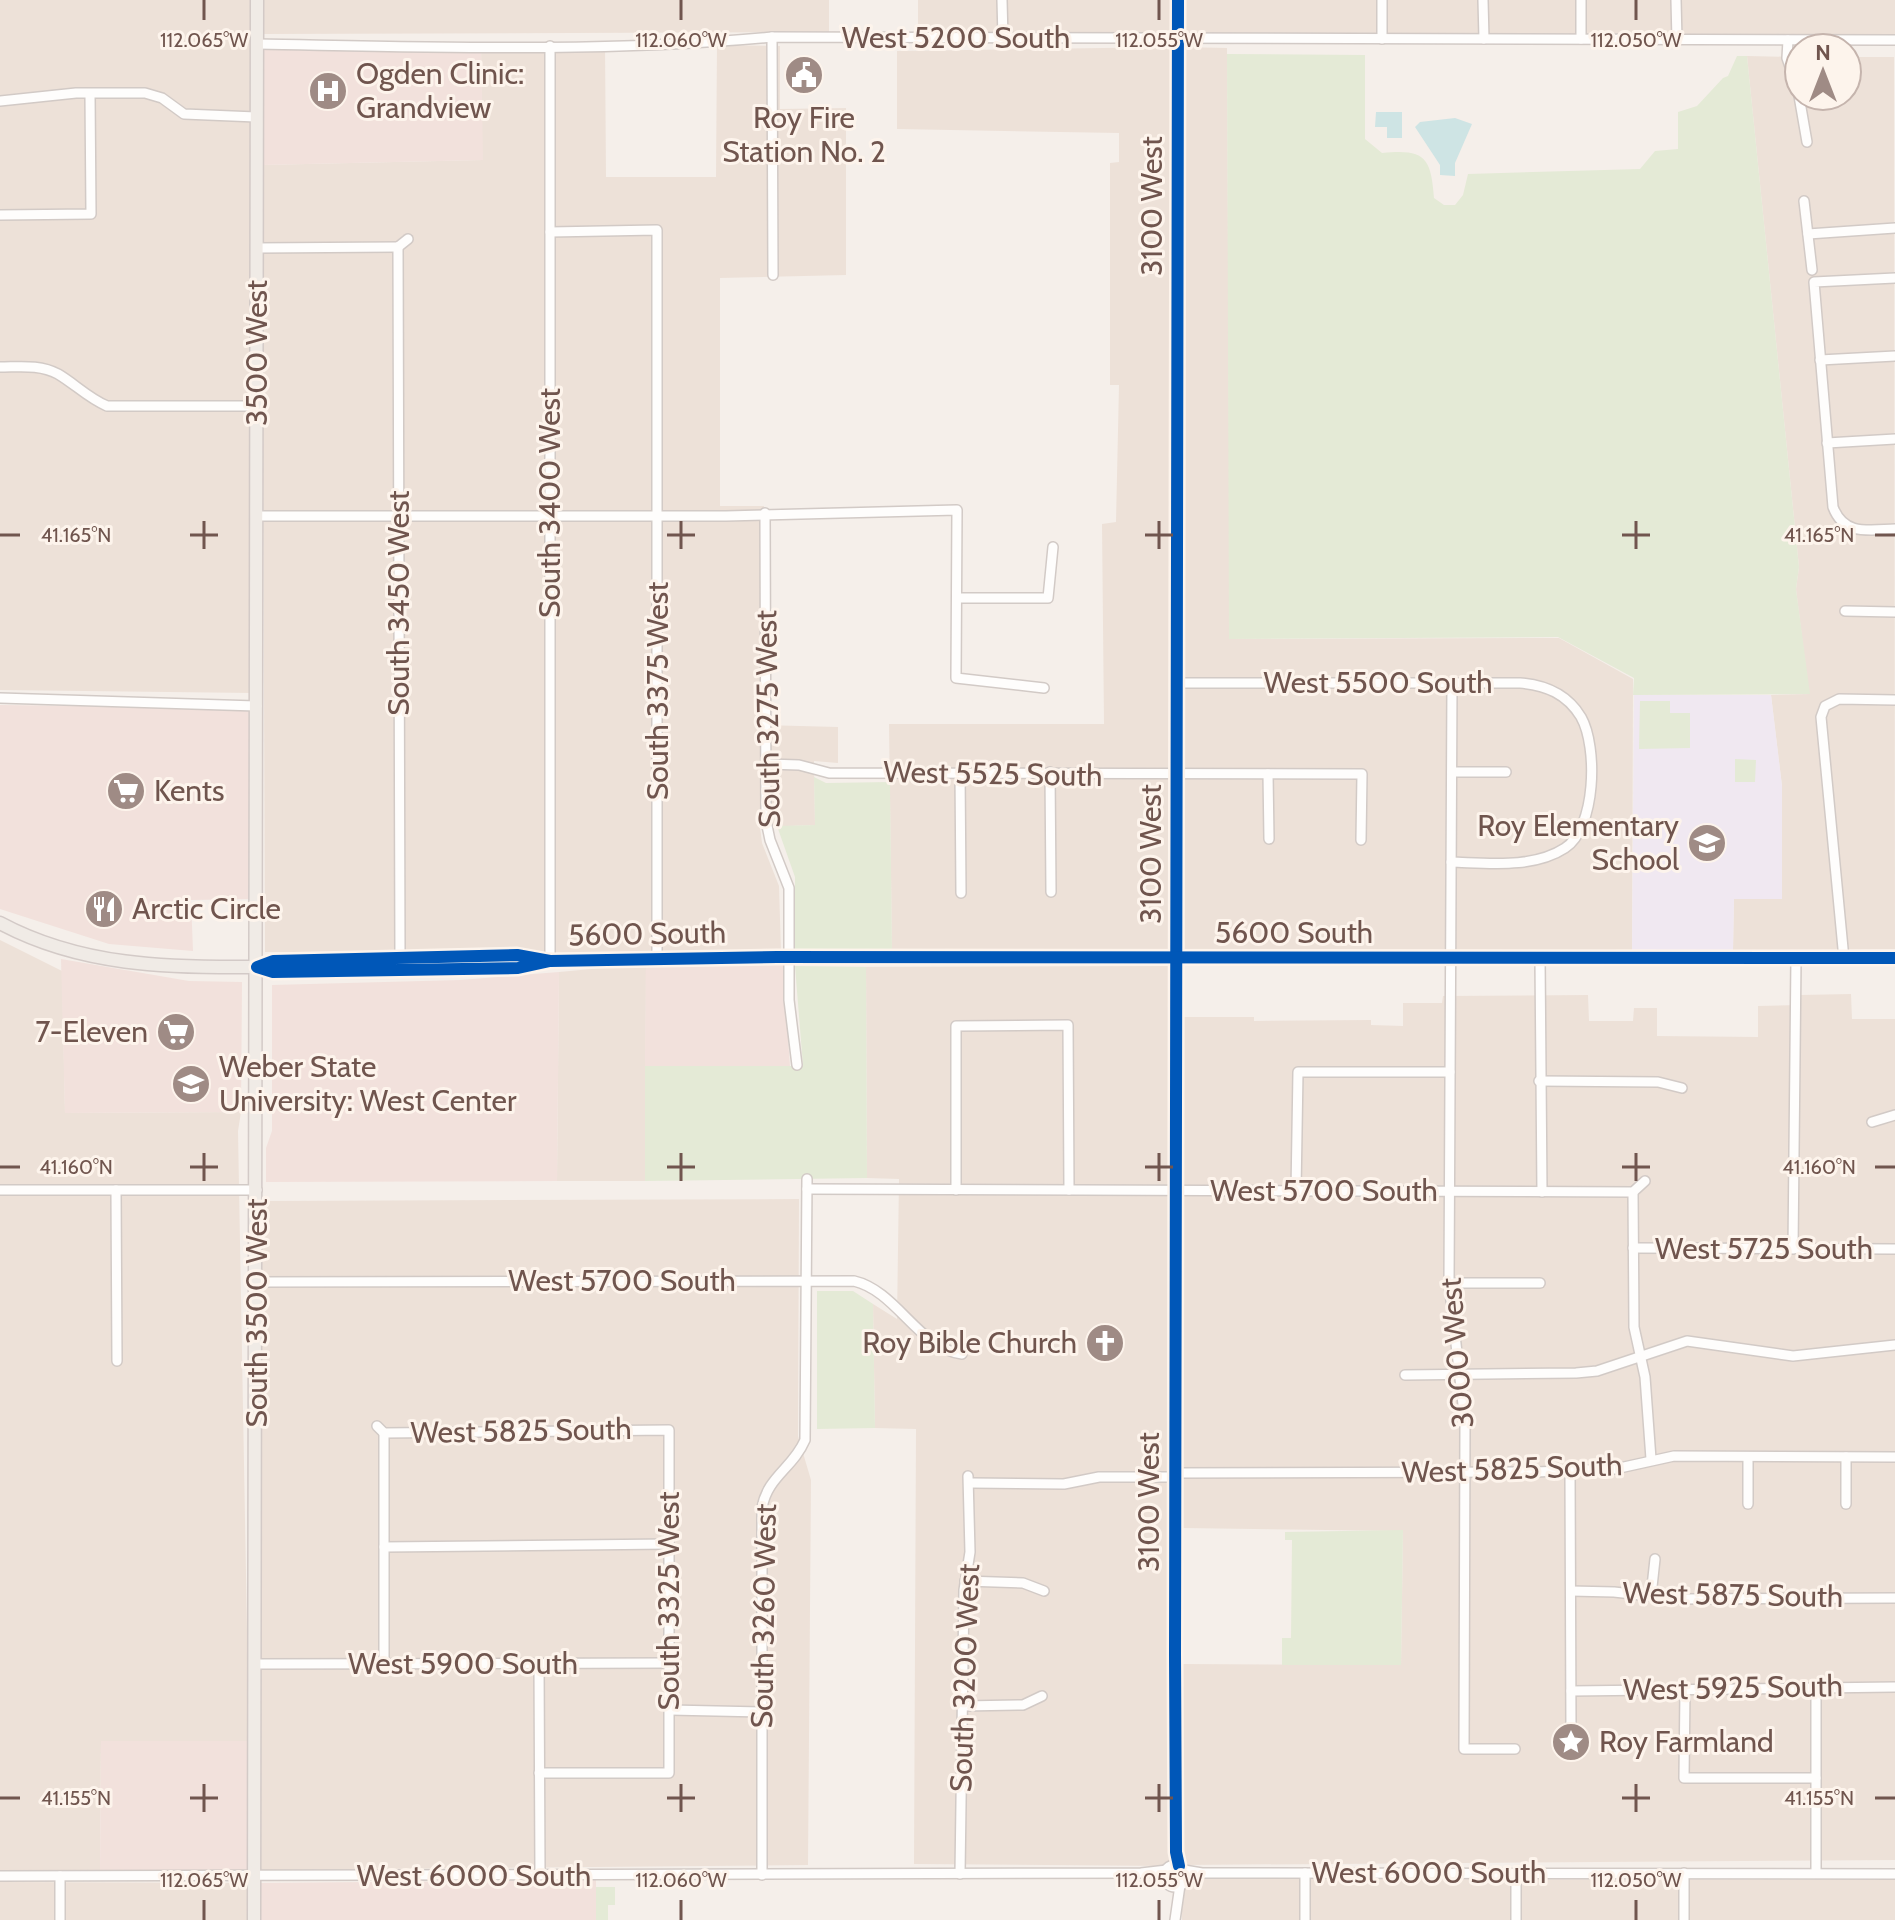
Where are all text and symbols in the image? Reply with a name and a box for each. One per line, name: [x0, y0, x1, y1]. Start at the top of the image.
street label: West 5200 South: [842, 19, 1070, 56]
text: 112.065°W: [160, 28, 248, 52]
text: 112.060°W: [635, 28, 727, 52]
text: 112.055°W: [1115, 28, 1203, 52]
text: 112.050°W: [1591, 28, 1681, 52]
north arrow: [1783, 32, 1863, 112]
text: N: [1815, 39, 1831, 66]
public building icon: Roy Fire Station No. 2: [783, 54, 825, 96]
place label: Ogden Clinic: Grandview: [356, 55, 524, 126]
hospital icon: Ogden Clinic: Grandview: [307, 70, 349, 112]
place label: Roy Fire Station No. 2: [722, 99, 886, 170]
street label: 3100 West: [1133, 136, 1170, 276]
street label: 3500 West: [238, 280, 275, 426]
street label: South 3400 West: [531, 388, 568, 618]
street label: South 3450 West: [380, 490, 417, 716]
text: 41.165°N: [41, 523, 111, 547]
text: 41.165°N: [1784, 523, 1854, 547]
street label: South 3375 West: [639, 582, 676, 800]
street label: South 3275 West: [747, 610, 788, 828]
street label: West 5500 South: [1263, 664, 1493, 701]
street label: West 5525 South: [883, 753, 1103, 794]
supermarket icon: Kents: [105, 770, 147, 812]
place label: Kents: [154, 772, 224, 809]
street label: 3100 West: [1132, 784, 1169, 924]
place label: Roy Elementary School: [1477, 807, 1679, 878]
school or university icon: Roy Elementary School: [1686, 822, 1728, 864]
restaurant icon: Arctic Circle: [83, 888, 125, 930]
place label: Arctic Circle: [132, 890, 281, 927]
street label: 5600 South: [568, 914, 726, 953]
street label: 5600 South: [1215, 914, 1373, 951]
supermarket icon: 7-Eleven: [155, 1011, 197, 1053]
place label: 7-Eleven: [35, 1013, 148, 1050]
place label: Weber State University: West Center: [219, 1048, 517, 1119]
school or university icon: Weber State University: West Center: [170, 1063, 212, 1105]
text: 41.160°N: [39, 1155, 113, 1179]
text: 41.160°N: [1782, 1155, 1856, 1179]
street label: West 5700 South: [1210, 1172, 1438, 1209]
street label: South 3500 West: [238, 1198, 275, 1428]
street label: West 5725 South: [1655, 1230, 1873, 1267]
street label: West 5700 South: [508, 1262, 736, 1299]
street label: 3000 West: [1431, 1276, 1482, 1430]
church icon: Roy Bible Church: [1084, 1322, 1126, 1364]
place label: Roy Bible Church: [862, 1324, 1077, 1361]
street label: West 5825 South: [410, 1410, 632, 1451]
street label: 3100 West: [1130, 1432, 1167, 1572]
street label: West 5825 South: [1401, 1446, 1623, 1491]
street label: South 3325 West: [650, 1491, 687, 1711]
street label: South 3260 West: [743, 1503, 784, 1729]
street label: South 3200 West: [942, 1563, 987, 1793]
street label: West 5875 South: [1622, 1574, 1844, 1615]
street label: West 5900 South: [348, 1645, 578, 1682]
street label: West 5925 South: [1623, 1667, 1843, 1708]
place icon: Roy Farmland: [1550, 1721, 1592, 1763]
place label: Roy Farmland: [1599, 1723, 1774, 1760]
text: 41.155°N: [41, 1786, 111, 1810]
text: 41.155°N: [1784, 1786, 1854, 1810]
street label: West 6000 South: [1312, 1854, 1546, 1891]
street label: West 6000 South: [357, 1857, 591, 1894]
text: 112.065°W: [160, 1868, 248, 1892]
text: 112.060°W: [635, 1868, 727, 1892]
text: 112.055°W: [1115, 1868, 1203, 1892]
text: 112.050°W: [1591, 1868, 1681, 1892]

